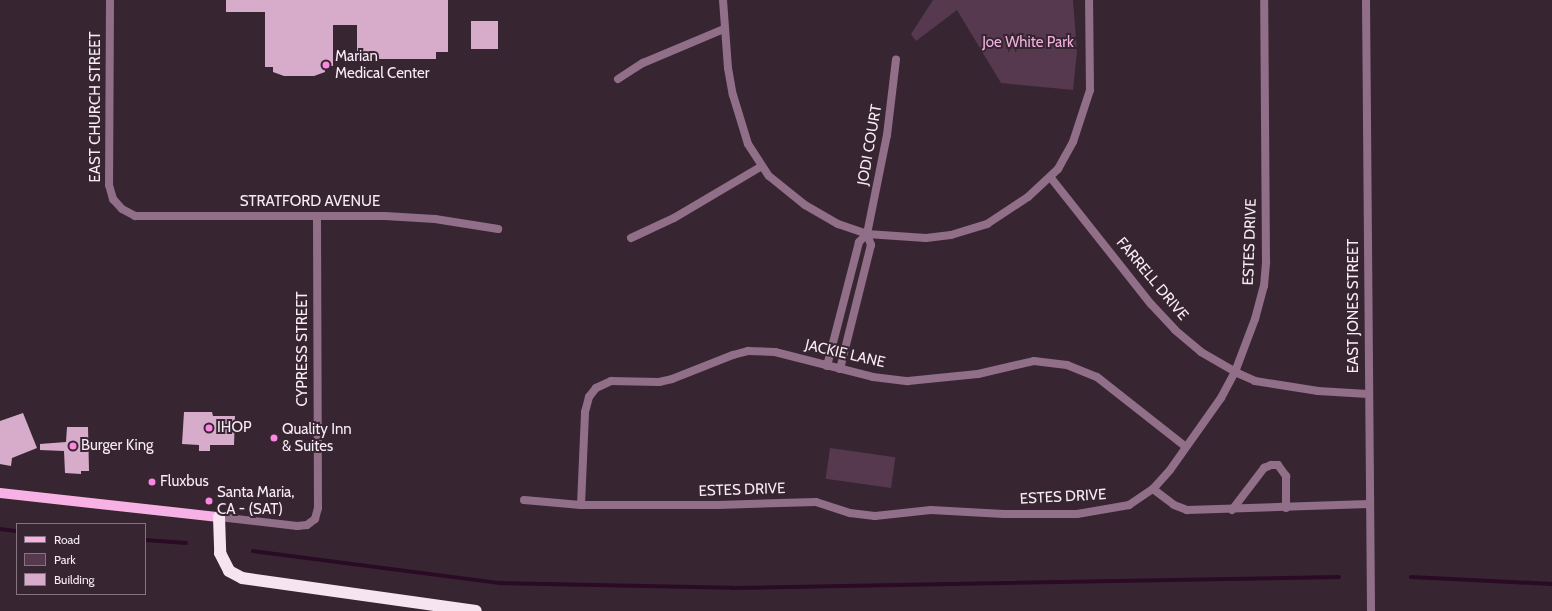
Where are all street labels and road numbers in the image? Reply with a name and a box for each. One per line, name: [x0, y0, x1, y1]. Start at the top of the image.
street label: EAST CHURCH STREET: [87, 31, 105, 183]
street label: JODI COURT: [854, 103, 886, 187]
street label: STRATFORD AVENUE: [240, 193, 380, 211]
street label: ESTES DRIVE: [1239, 198, 1261, 286]
street label: FARRELL DRIVE: [1112, 234, 1192, 324]
street label: EAST JONES STREET: [1345, 239, 1363, 373]
street label: CYPRESS STREET: [294, 292, 312, 406]
street label: JACKIE LANE: [803, 336, 887, 372]
street label: ESTES DRIVE: [698, 479, 786, 501]
street label: ESTES DRIVE: [1019, 486, 1107, 508]

